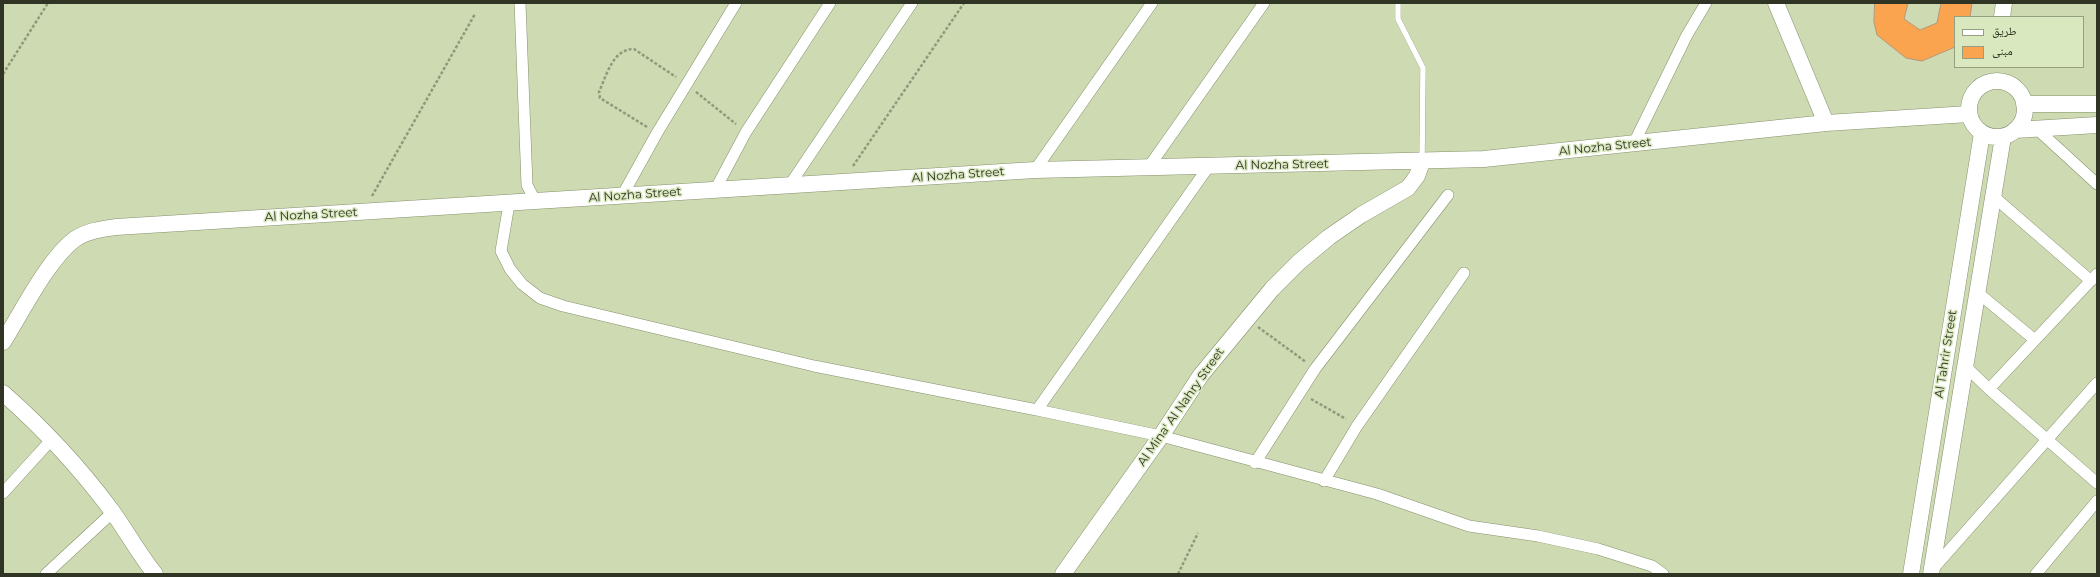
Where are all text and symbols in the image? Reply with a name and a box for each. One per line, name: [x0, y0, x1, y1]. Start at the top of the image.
legend: [1954, 16, 2084, 68]
text: طريق: [1992, 23, 2017, 38]
text: مبنى: [1992, 43, 2013, 58]
street label: Al Nozha Street: [1558, 135, 1652, 159]
street label: Al Nozha Street: [1235, 157, 1329, 173]
street label: Al Nozha Street: [911, 165, 1005, 185]
street label: Al Nozha Street: [588, 185, 682, 205]
street label: Al Nozha Street: [264, 205, 358, 225]
street label: Al Tahrir Street: [1932, 309, 1960, 399]
street label: Al Mina' Al Nahry Street: [1135, 345, 1227, 469]

